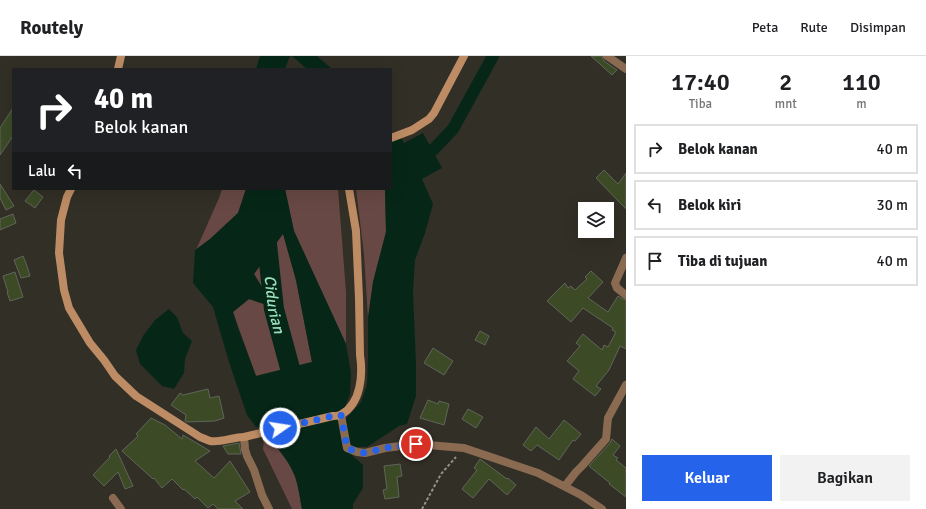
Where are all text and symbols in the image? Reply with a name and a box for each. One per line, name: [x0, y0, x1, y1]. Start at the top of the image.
text: Routely: [20, 16, 83, 40]
text: Peta: [752, 19, 778, 36]
text: Rute: [800, 19, 828, 36]
text: Disimpan: [850, 19, 906, 36]
text: 17:40: [671, 67, 730, 97]
text: 2: [779, 67, 792, 97]
text: 110: [842, 67, 881, 97]
text: 40 m: [94, 82, 153, 116]
icon: right: [28, 84, 80, 136]
text: Tiba: [689, 96, 712, 112]
text: mnt: [775, 96, 797, 112]
text: m: [856, 96, 867, 112]
text: Belok kanan: [94, 116, 188, 138]
icon: right: [644, 138, 666, 160]
text: Belok kanan: [678, 140, 758, 158]
text: 40 m: [877, 140, 908, 158]
icon: left: [64, 160, 86, 182]
text: Lalu: [28, 162, 56, 180]
icon: left: [644, 194, 666, 216]
text: Belok kiri: [678, 196, 741, 214]
text: 30 m: [877, 196, 908, 214]
map controls: [578, 202, 614, 238]
button: layers: [578, 202, 614, 238]
icon: arrive: [644, 250, 666, 272]
text: Tiba di tujuan: [678, 252, 768, 270]
text: 40 m: [877, 252, 908, 270]
water label: Cidurian: [259, 274, 289, 337]
position arrow: [259, 407, 301, 449]
pin: [399, 427, 433, 461]
icon: arrive: [405, 433, 427, 455]
button: Keluar: [642, 455, 772, 501]
button: Bagikan: [780, 455, 910, 501]

